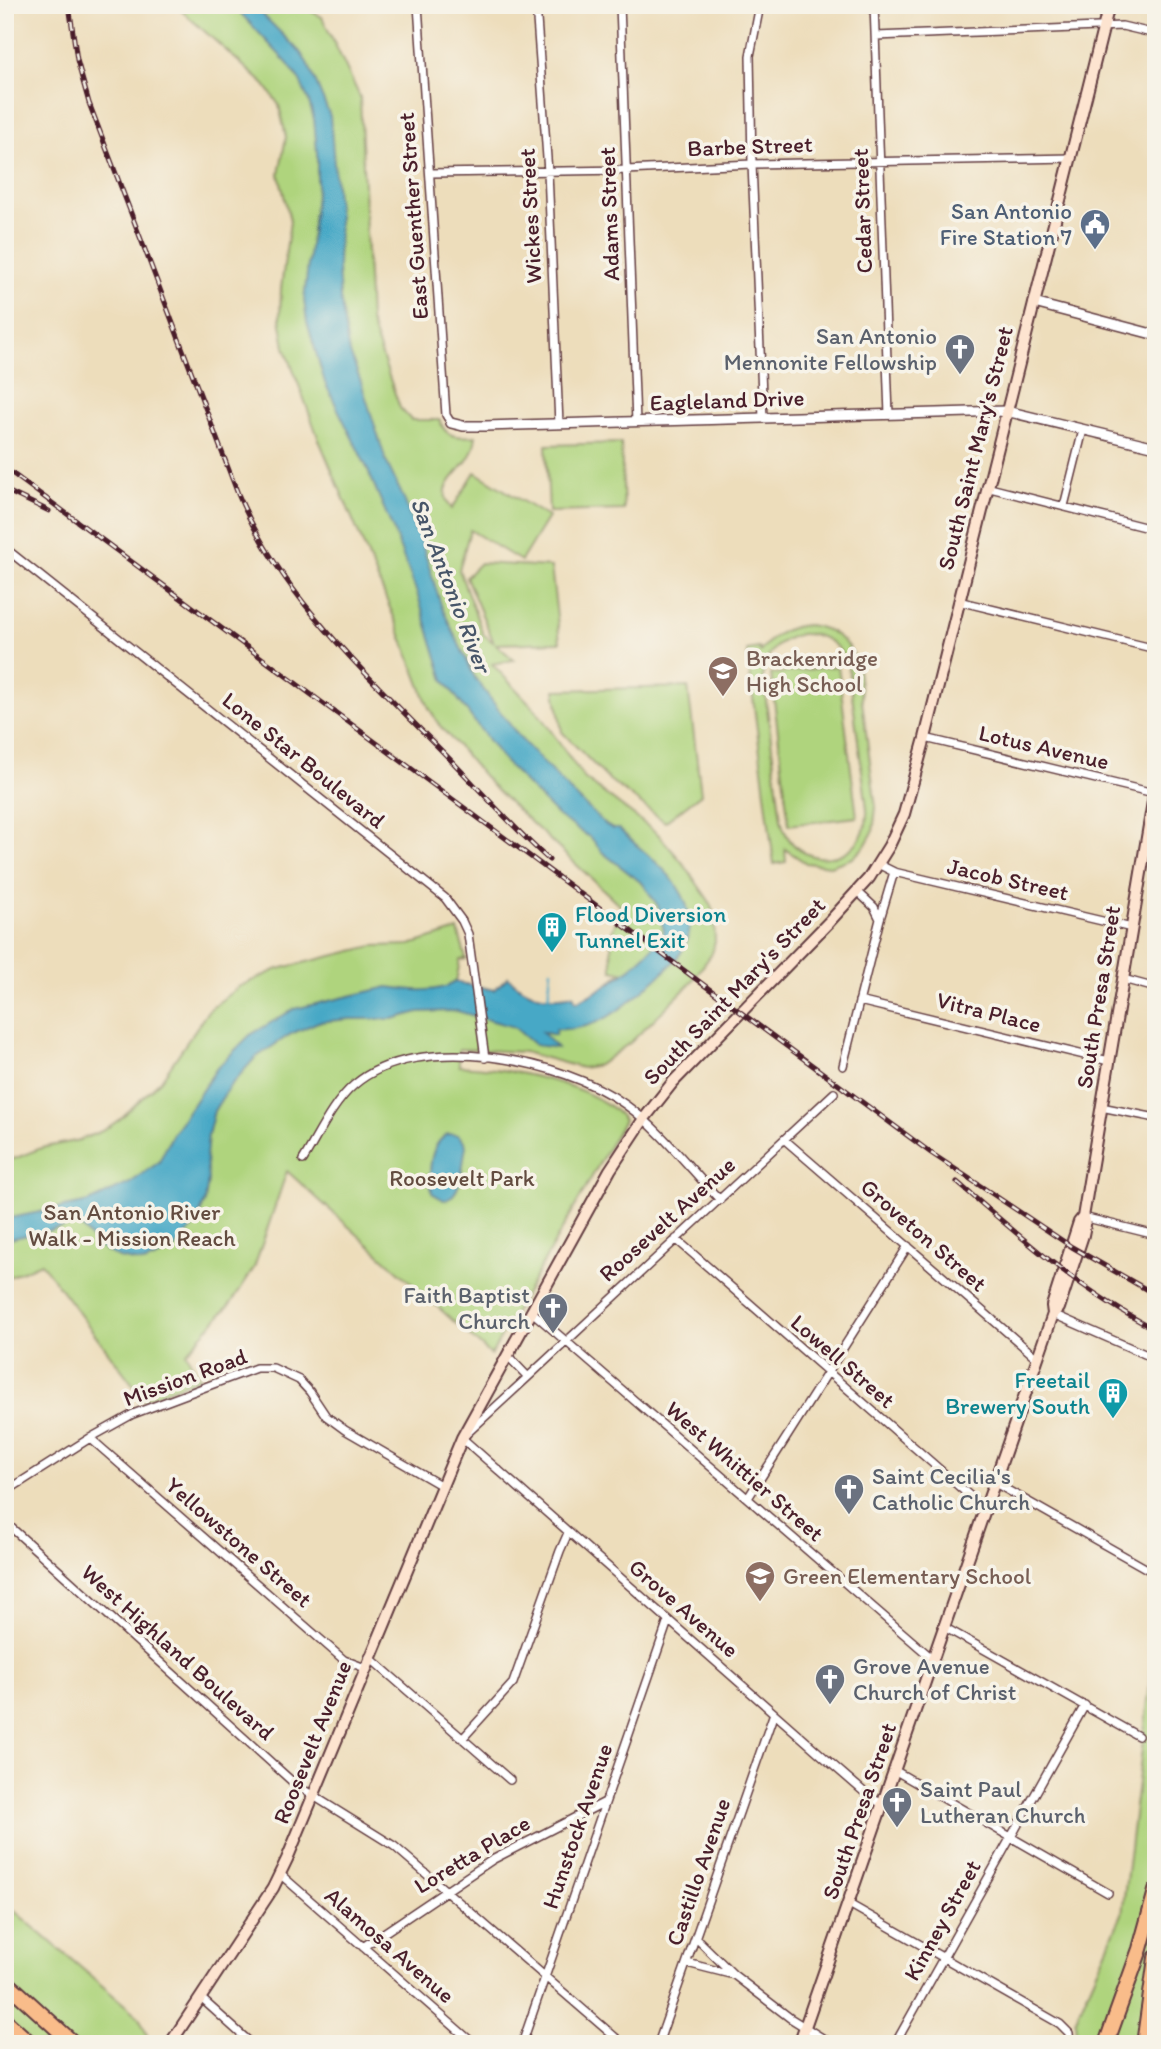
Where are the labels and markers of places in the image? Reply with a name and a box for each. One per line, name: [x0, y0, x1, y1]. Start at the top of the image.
place label: San Antonio Fire Station 7: [940, 197, 1072, 251]
public building icon: San Antonio Fire Station 7: [1078, 207, 1112, 251]
place label: San Antonio Mennonite Fellowship: [724, 322, 937, 376]
church icon: San Antonio Mennonite Fellowship: [943, 332, 977, 376]
place label: Brackenridge High School: [746, 644, 878, 698]
school or university icon: Brackenridge High School: [706, 654, 740, 698]
place label: Flood Diversion Tunnel Exit: [575, 900, 726, 954]
building icon: Flood Diversion Tunnel Exit: [535, 910, 569, 954]
place label: Faith Baptist Church: [403, 1281, 531, 1335]
church icon: Faith Baptist Church: [536, 1291, 570, 1335]
place label: Freetail Brewery South: [945, 1366, 1090, 1420]
building icon: Freetail Brewery South: [1096, 1376, 1130, 1420]
place label: Saint Cecilia's Catholic Church: [872, 1462, 1030, 1516]
church icon: Saint Cecilia's Catholic Church: [832, 1472, 866, 1516]
school or university icon: Green Elementary School: [743, 1559, 777, 1603]
place label: Green Elementary School: [783, 1562, 1032, 1590]
place label: Grove Avenue Church of Christ: [853, 1652, 1017, 1706]
church icon: Grove Avenue Church of Christ: [813, 1662, 847, 1706]
place label: Saint Paul Lutheran Church: [920, 1775, 1086, 1829]
church icon: Saint Paul Lutheran Church: [880, 1785, 914, 1829]

